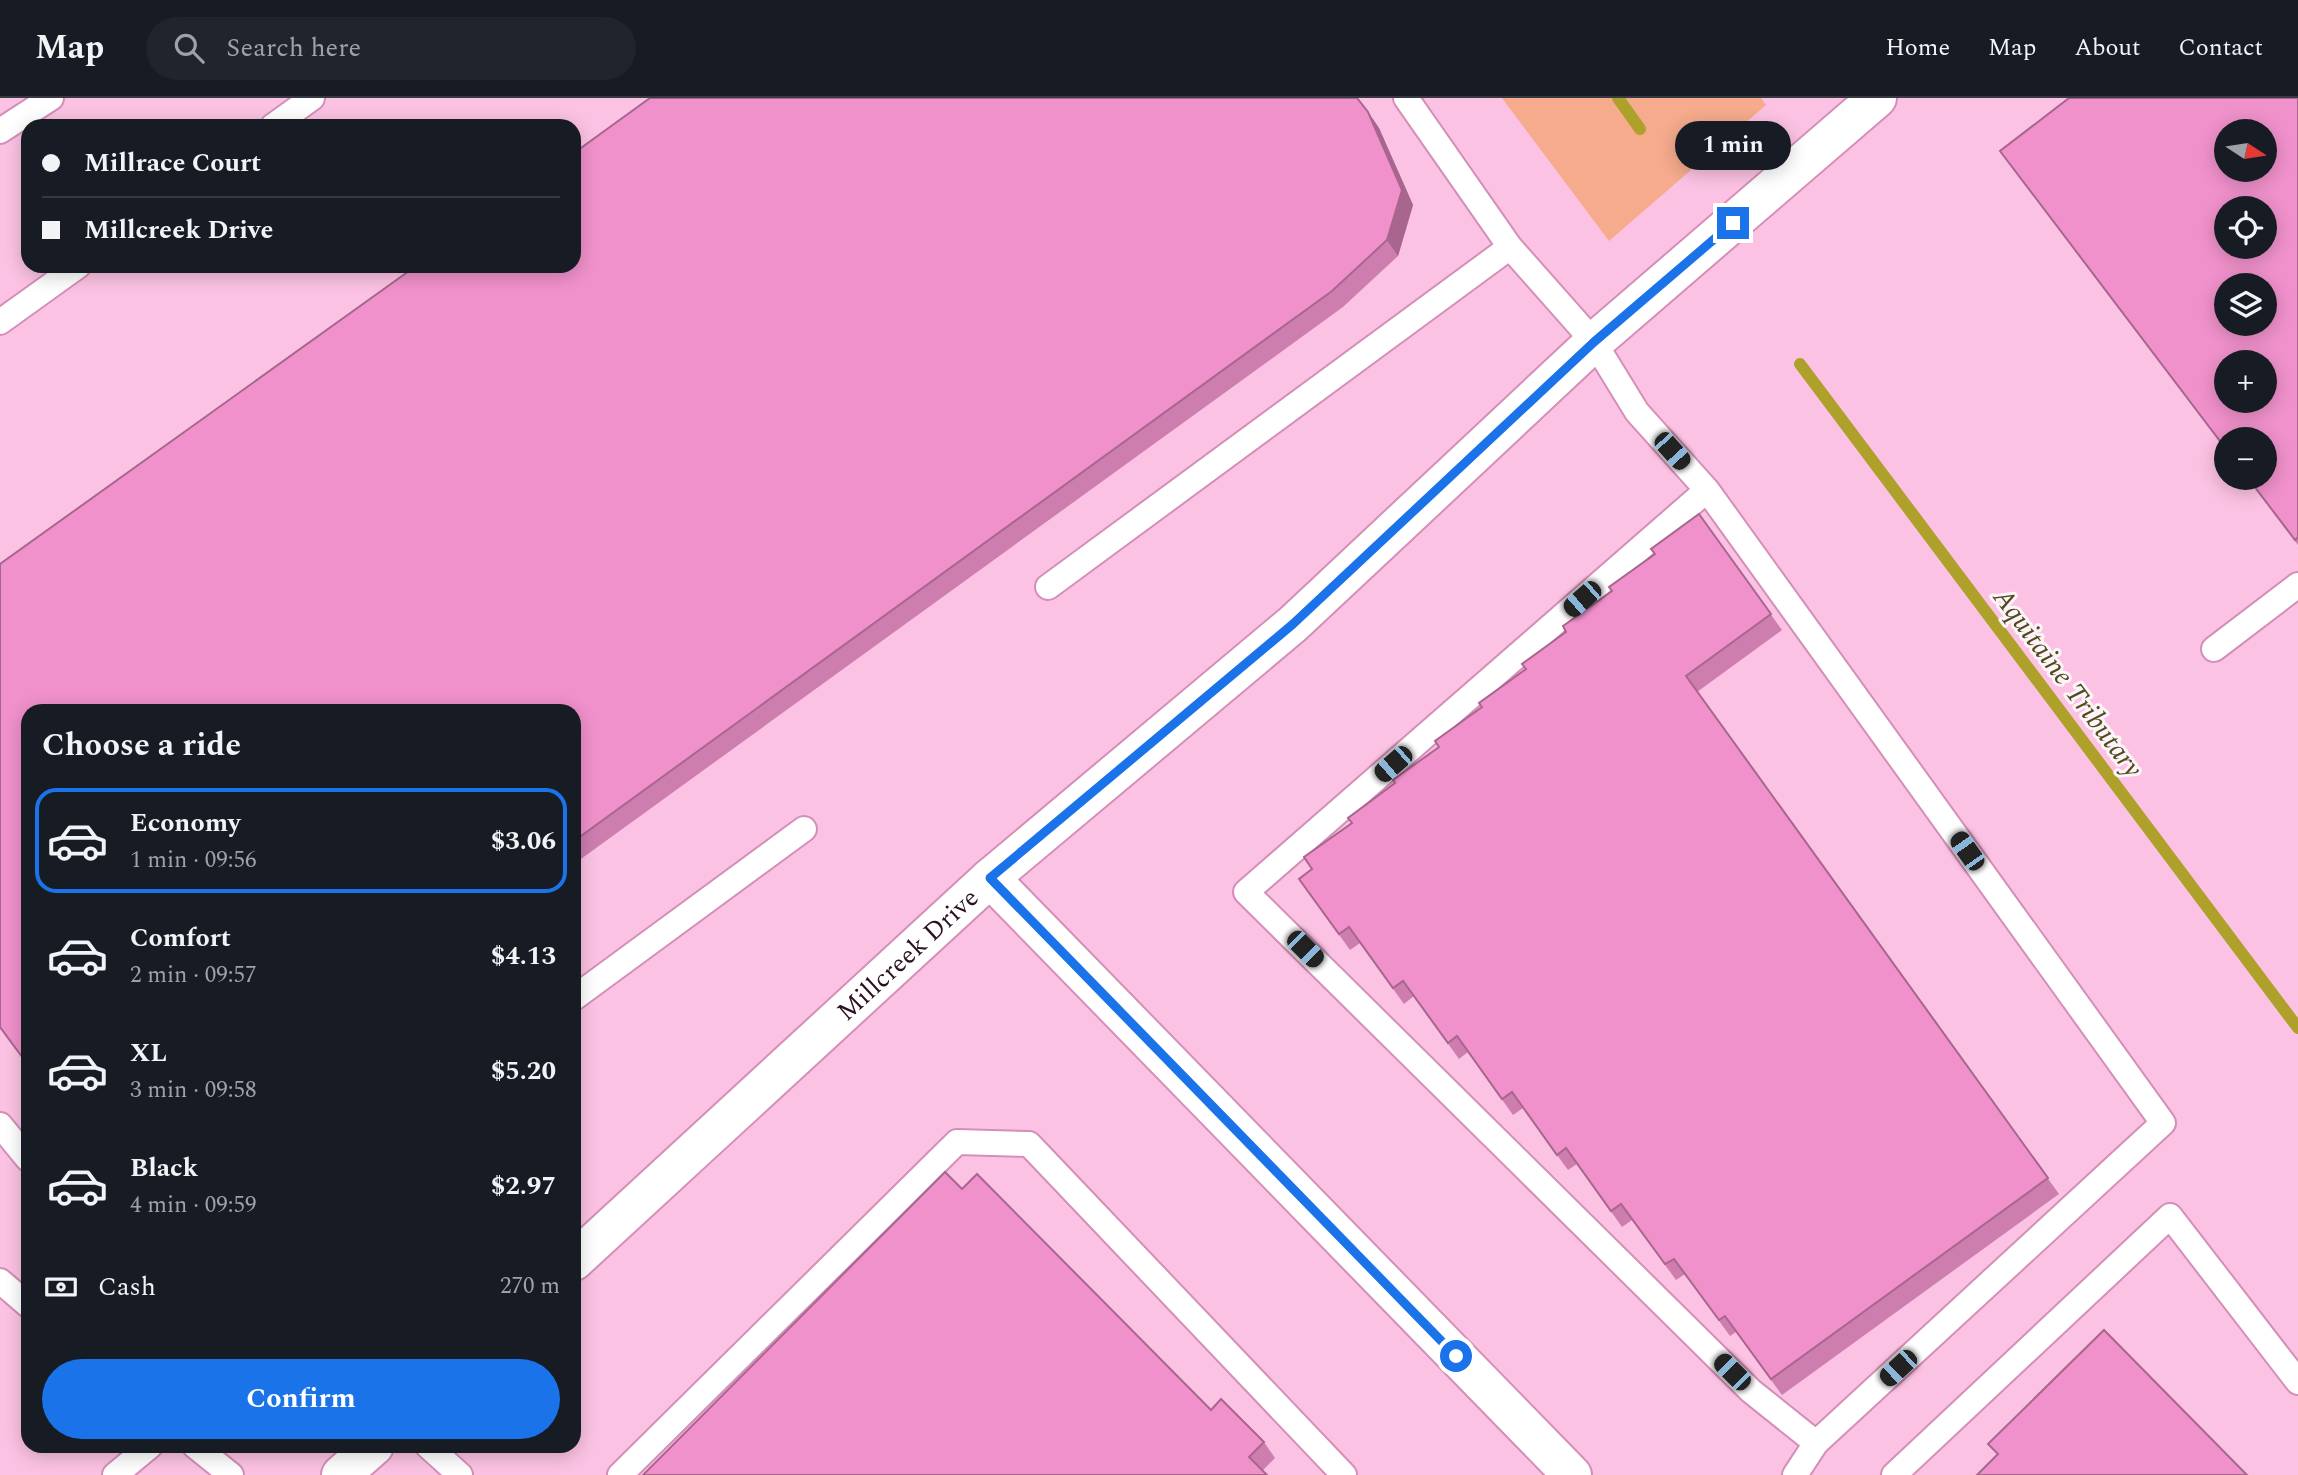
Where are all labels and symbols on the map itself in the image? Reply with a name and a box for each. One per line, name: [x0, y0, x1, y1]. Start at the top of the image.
north arrow: [2214, 119, 2277, 182]
callout: 1 min: [1675, 122, 1791, 170]
route end: [1717, 207, 1749, 239]
car: [1651, 428, 1694, 474]
car: [1560, 577, 1605, 621]
water label: Aquitaine Tributary: [1981, 578, 2154, 787]
car: [1371, 742, 1416, 786]
car: [1947, 828, 1988, 874]
street label: Millcreek Drive: [828, 879, 988, 1031]
car: [1283, 927, 1328, 971]
route start: [1440, 1340, 1472, 1372]
car: [1876, 1346, 1921, 1390]
car: [1710, 1350, 1755, 1394]

